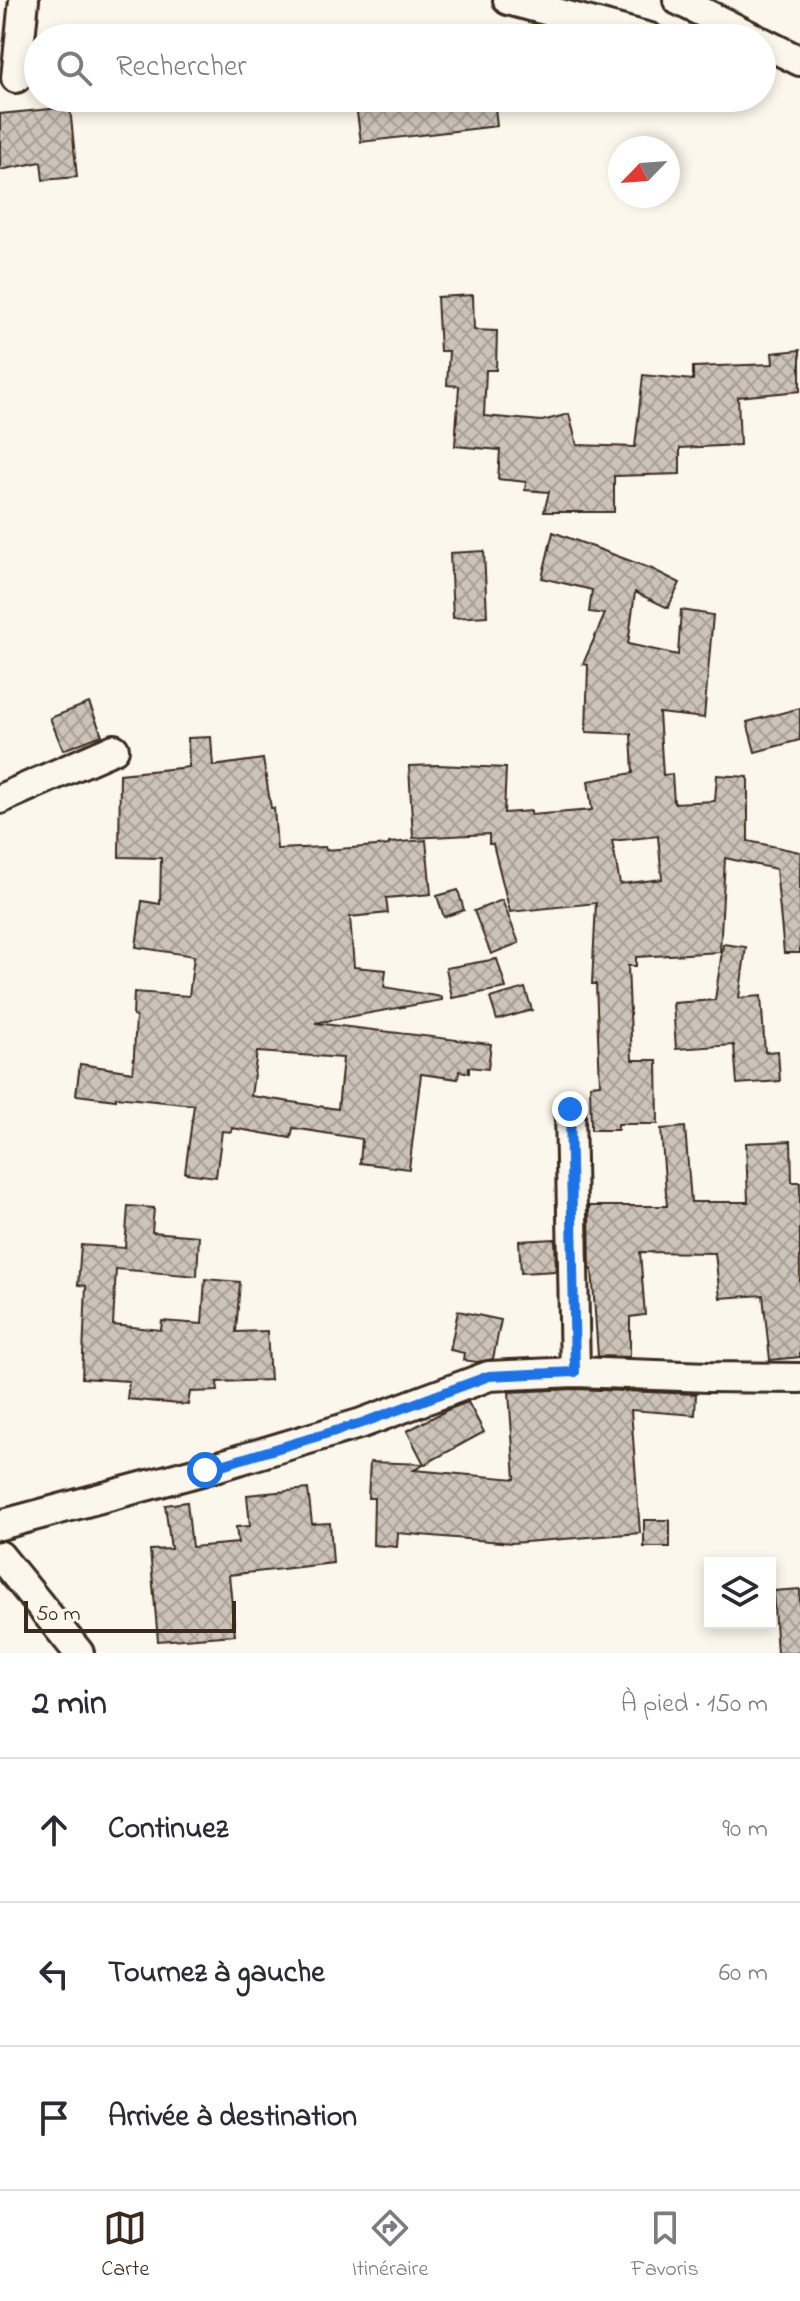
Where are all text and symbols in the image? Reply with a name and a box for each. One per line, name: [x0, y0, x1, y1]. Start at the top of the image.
search box: [24, 24, 776, 112]
icon: search: [52, 46, 96, 90]
text: Rechercher: [116, 46, 247, 90]
north arrow: [608, 136, 680, 208]
route end: [552, 1091, 588, 1127]
route start: [187, 1452, 223, 1488]
map controls: [704, 1557, 776, 1629]
button: layers: [704, 1557, 776, 1629]
scale bar: [24, 1597, 236, 1633]
text: 50 m: [36, 1599, 81, 1631]
text: 2 min: [32, 1680, 107, 1730]
text: À pied · 150 m: [621, 1686, 768, 1724]
icon: ahead: [32, 1808, 76, 1852]
text: Continuez: [108, 1808, 228, 1852]
text: 90 m: [722, 1811, 768, 1849]
icon: left: [32, 1952, 76, 1996]
text: Tournez à gauche: [108, 1952, 325, 1996]
text: 60 m: [719, 1955, 768, 1993]
icon: arrive: [32, 2096, 76, 2140]
text: Arrivée à destination: [108, 2096, 357, 2140]
tab: Carte: [101, 2206, 149, 2286]
tab: Itinéraire: [352, 2206, 428, 2286]
tab: Favoris: [631, 2206, 699, 2286]

